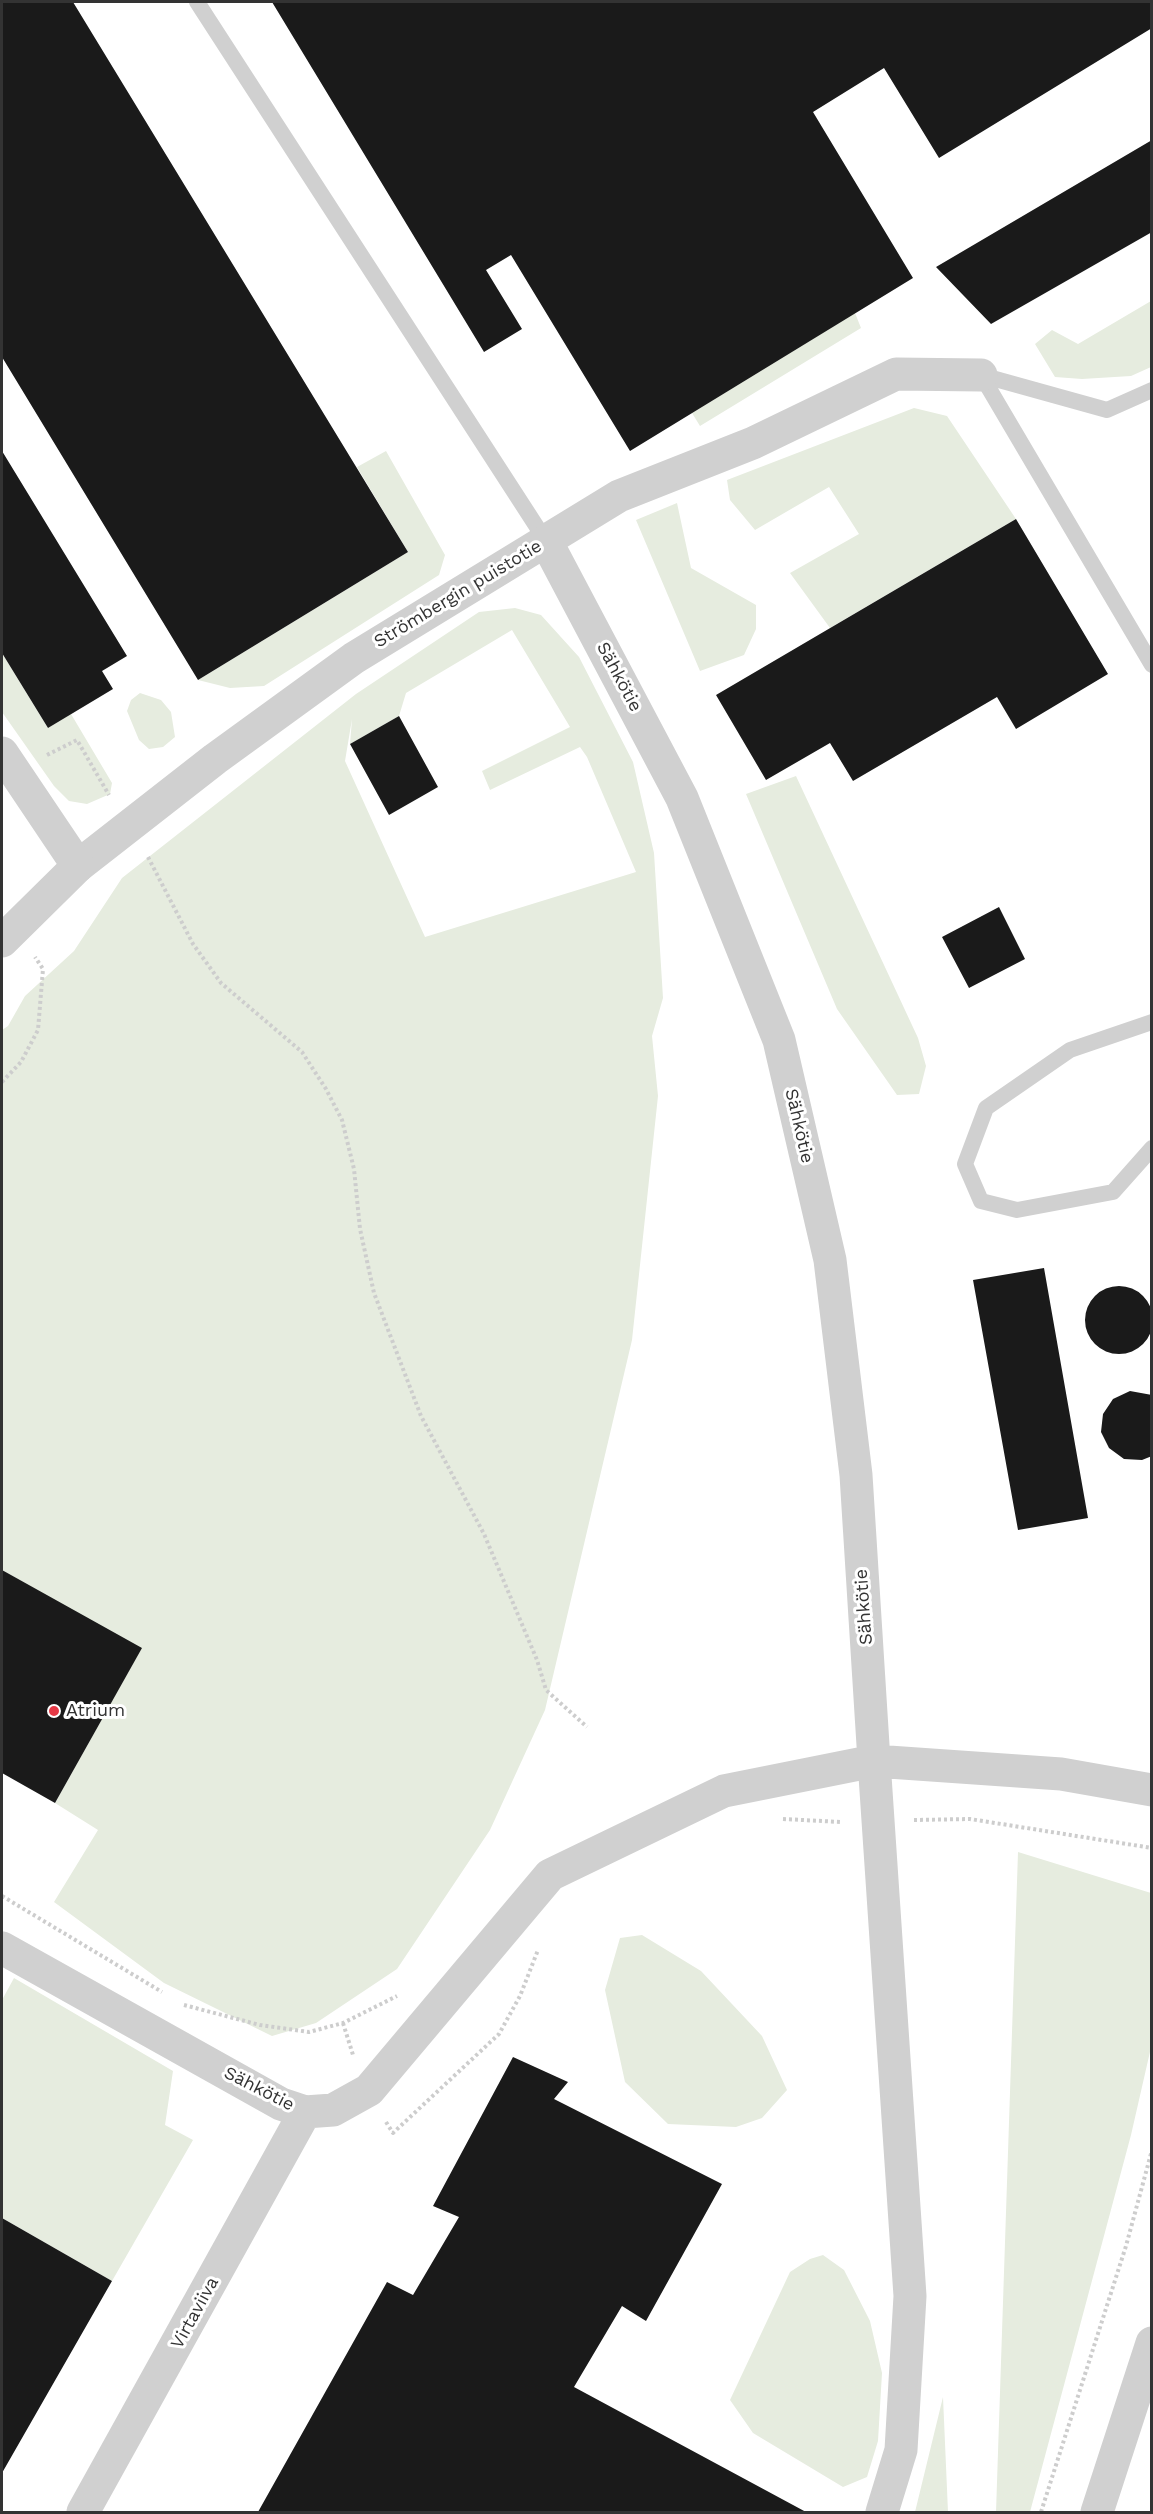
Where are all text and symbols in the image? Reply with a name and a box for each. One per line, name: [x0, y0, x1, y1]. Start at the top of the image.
street label: Strömbergin puistotie: [370, 535, 546, 653]
street label: Sähkötie: [592, 638, 646, 716]
street label: Sähkötie: [780, 1087, 818, 1165]
street label: Sähkötie: [851, 1568, 877, 1646]
place label: Atrium: [66, 1700, 125, 1722]
marker: Atrium: [47, 1704, 61, 1718]
street label: Sähkötie: [220, 2062, 298, 2116]
street label: Virtaviiva: [166, 2273, 224, 2353]

